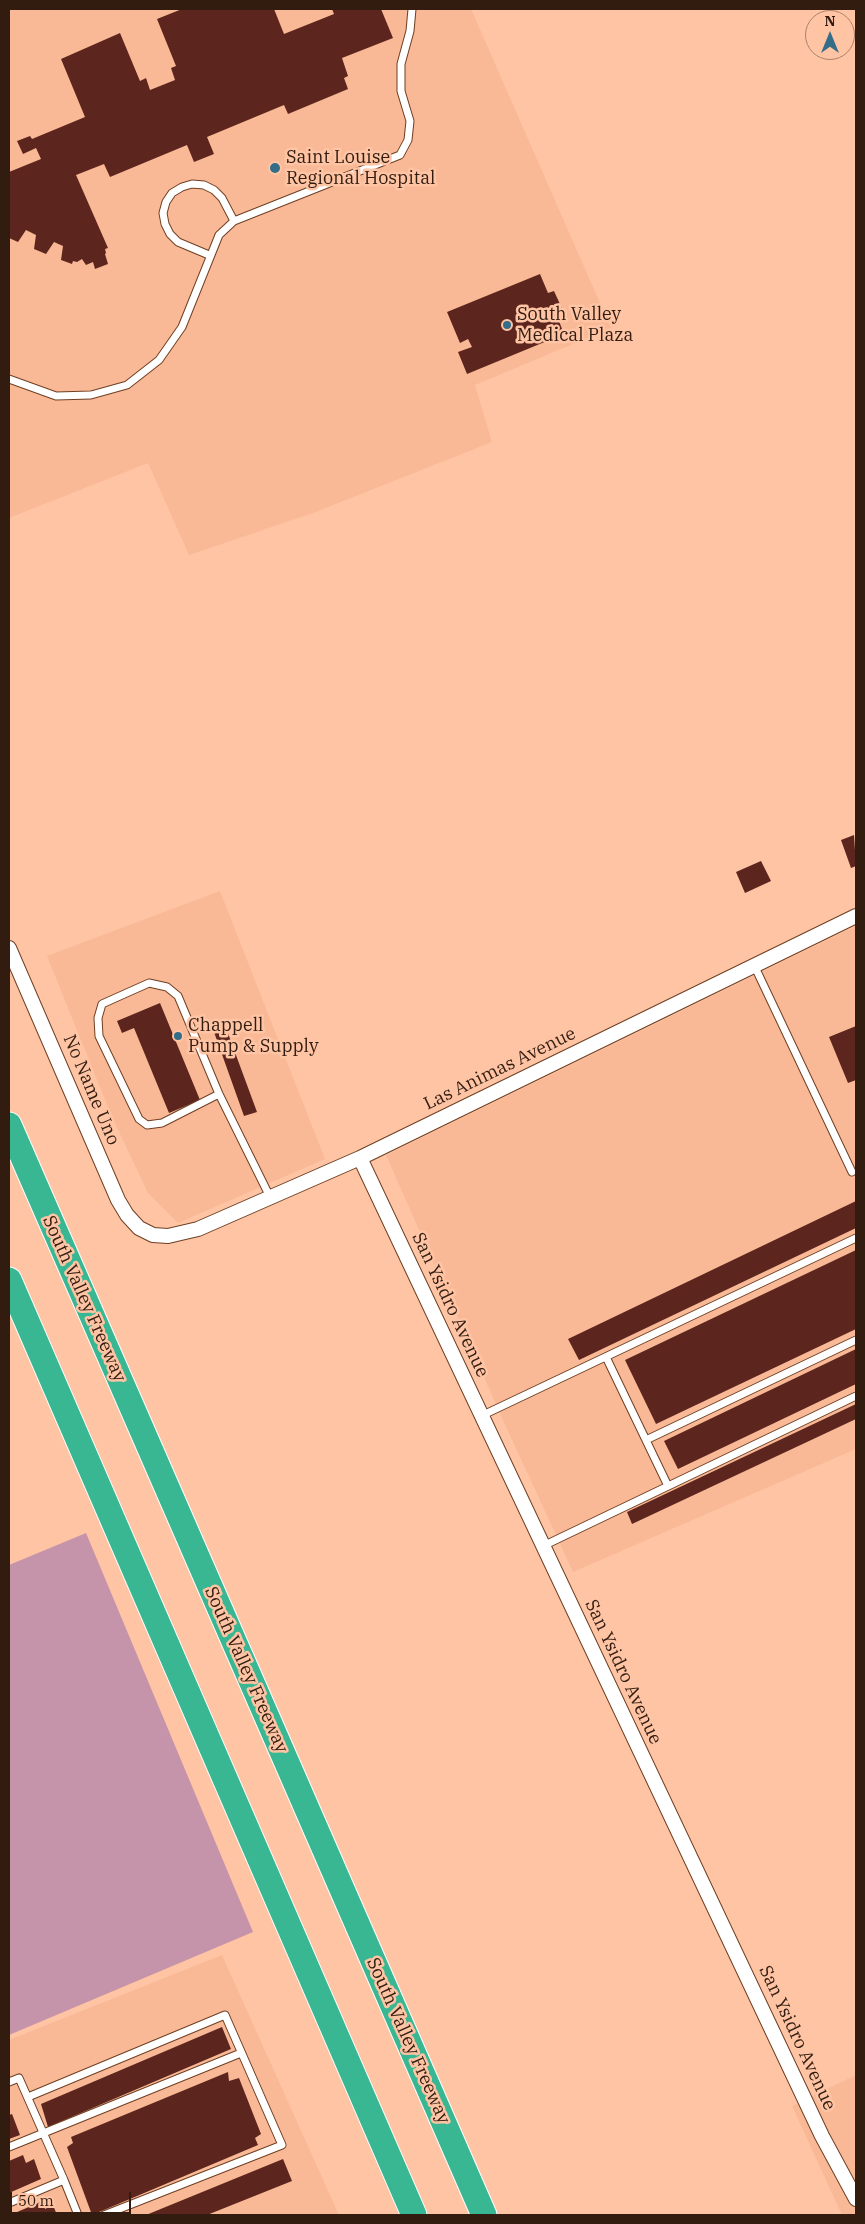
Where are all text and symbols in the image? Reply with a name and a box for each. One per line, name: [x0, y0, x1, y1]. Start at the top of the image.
north arrow: [805, 10, 855, 60]
text: N: [824, 12, 836, 30]
place label: Saint Louise Regional Hospital: [286, 147, 435, 190]
marker: Saint Louise Regional Hospital: [268, 161, 282, 175]
place label: South Valley Medical Plaza: [517, 304, 633, 346]
marker: South Valley Medical Plaza: [501, 319, 513, 331]
place label: Chappell Pump & Supply: [188, 1015, 319, 1058]
street label: Las Animas Avenue: [421, 1023, 579, 1115]
marker: Chappell Pump & Supply: [172, 1030, 184, 1042]
street label: No Name Uno: [58, 1032, 124, 1148]
street label: South Valley Freeway: [38, 1213, 130, 1385]
street label: San Ysidro Avenue: [407, 1229, 493, 1381]
street label: South Valley Freeway: [200, 1584, 292, 1756]
street label: San Ysidro Avenue: [580, 1596, 666, 1748]
street label: South Valley Freeway: [362, 1955, 454, 2127]
street label: San Ysidro Avenue: [754, 1962, 840, 2114]
scale bar: [12, 2182, 134, 2214]
text: 50 m: [18, 2191, 54, 2210]

